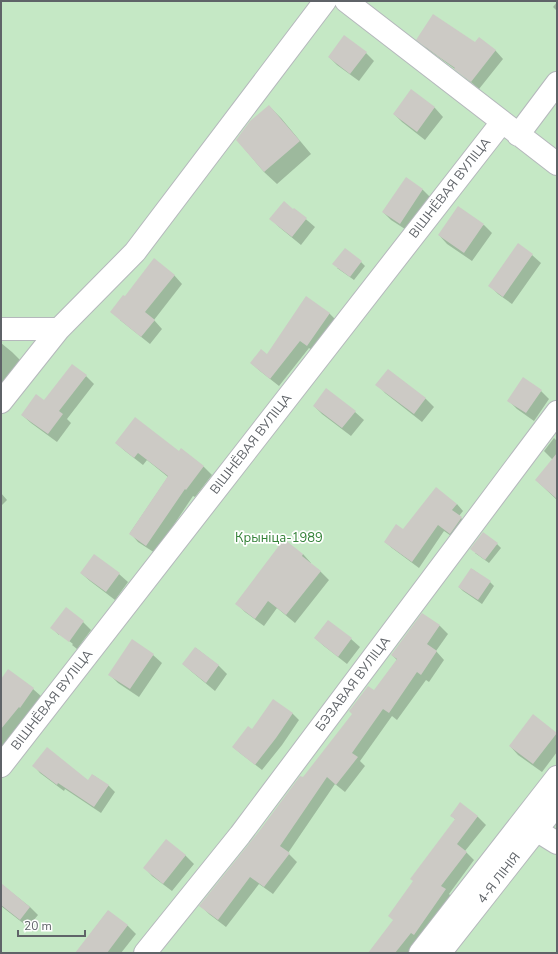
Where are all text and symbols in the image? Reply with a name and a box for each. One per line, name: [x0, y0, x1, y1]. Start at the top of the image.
street label: ВІШНЁВАЯ ВУЛІЦА: [404, 133, 495, 242]
street label: ВІШНЁВАЯ ВУЛІЦА: [205, 389, 296, 498]
park label: Крыніца-1989: [235, 529, 323, 547]
street label: БЭЗАВАЯ ВУЛІЦА: [311, 632, 395, 735]
street label: ВІШНЁВАЯ ВУЛІЦА: [6, 645, 97, 754]
street label: 4-Я ЛІНІЯ: [473, 849, 525, 907]
scale bar: [18, 912, 85, 938]
text: 20 m: [24, 918, 52, 934]

